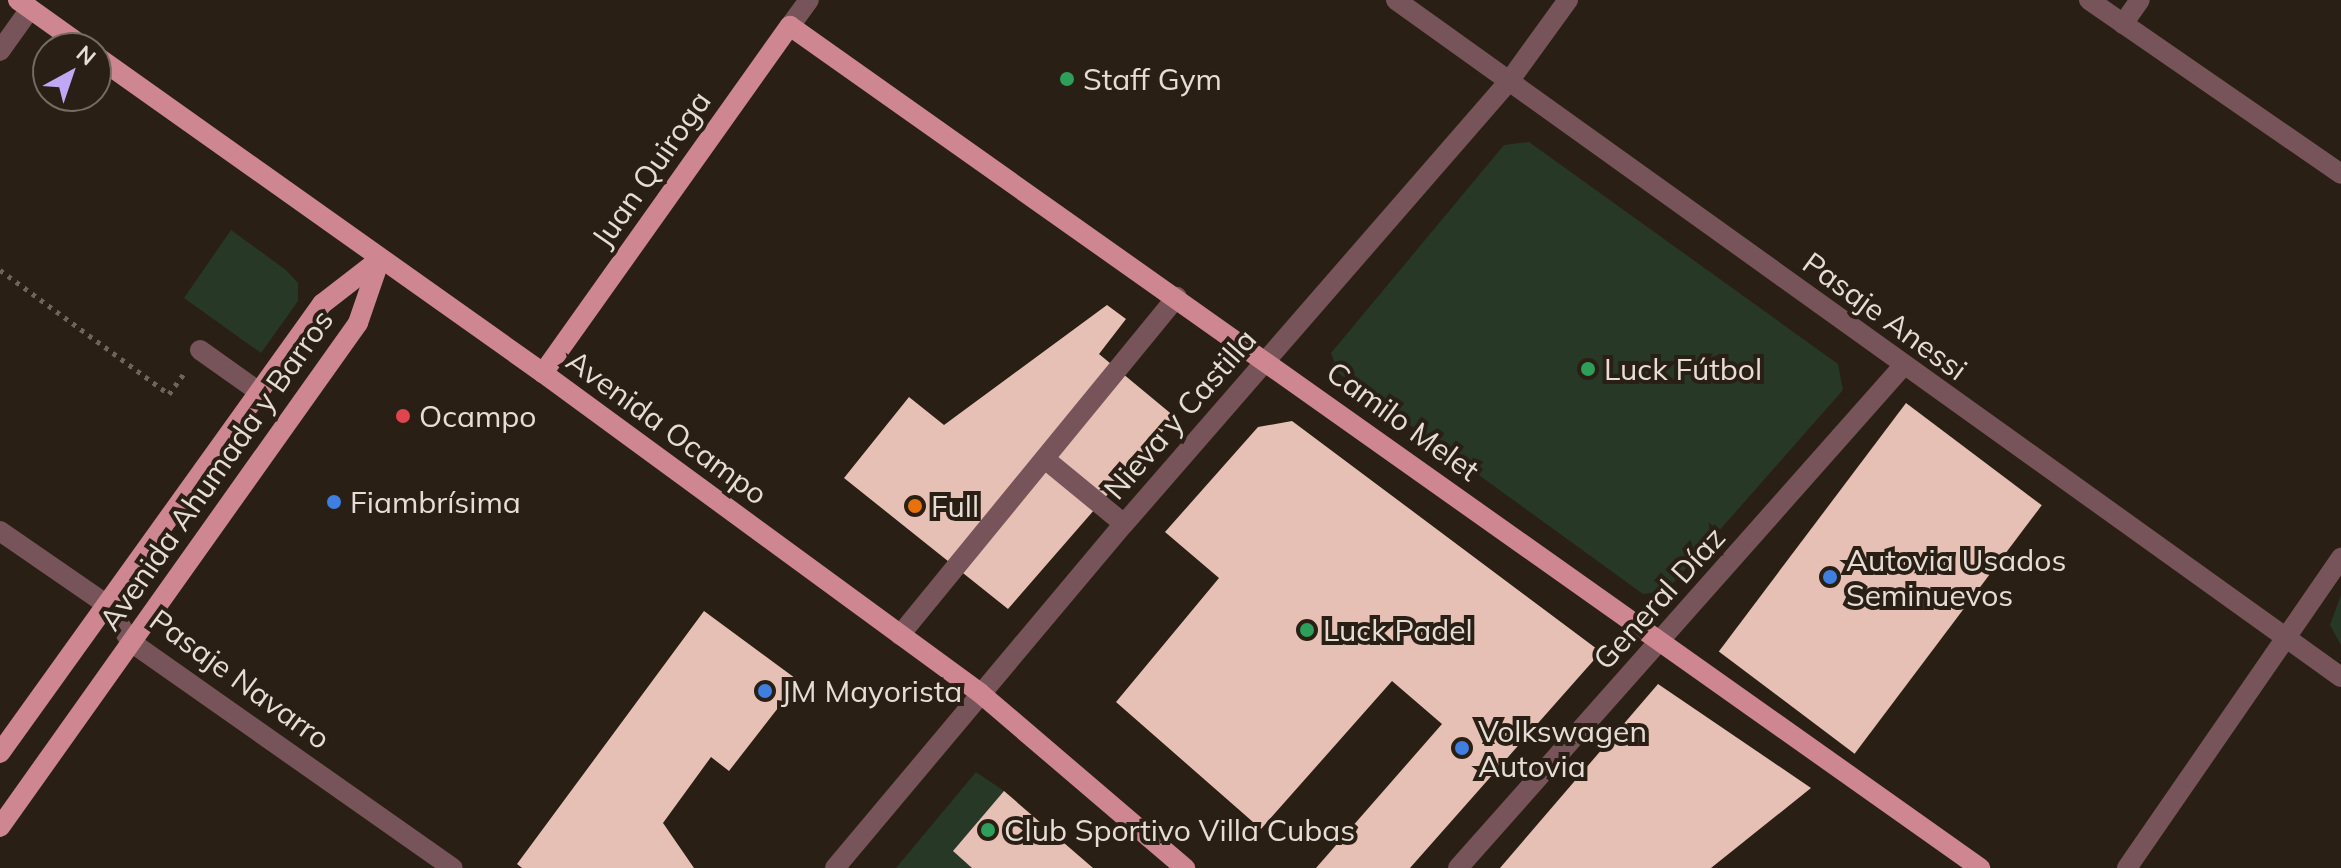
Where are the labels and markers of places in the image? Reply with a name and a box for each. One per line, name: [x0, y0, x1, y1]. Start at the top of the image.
place label: Staff Gym: [1083, 61, 1222, 97]
marker: Staff Gym: [1058, 70, 1076, 88]
place label: Luck Fútbol: [1604, 351, 1762, 387]
marker: Luck Fútbol: [1579, 360, 1597, 378]
place label: Ocampo: [419, 398, 536, 434]
marker: Ocampo: [394, 407, 412, 425]
place label: Fiambrísima: [350, 484, 521, 520]
place label: Full: [931, 488, 979, 524]
marker: Fiambrísima: [325, 493, 343, 511]
marker: Full: [906, 497, 924, 515]
place label: Autovia Usados Seminuevos: [1846, 542, 2066, 612]
marker: Autovia Usados Seminuevos: [1821, 568, 1839, 586]
place label: Luck Padel: [1323, 612, 1473, 648]
marker: Luck Padel: [1298, 621, 1316, 639]
place label: JM Mayorista: [781, 673, 962, 709]
marker: JM Mayorista: [756, 682, 774, 700]
place label: Volkswagen Autovia: [1478, 713, 1647, 784]
marker: Volkswagen Autovia: [1453, 739, 1471, 757]
place label: Club Sportivo Villa Cubas: [1004, 812, 1355, 848]
marker: Club Sportivo Villa Cubas: [979, 821, 997, 839]

